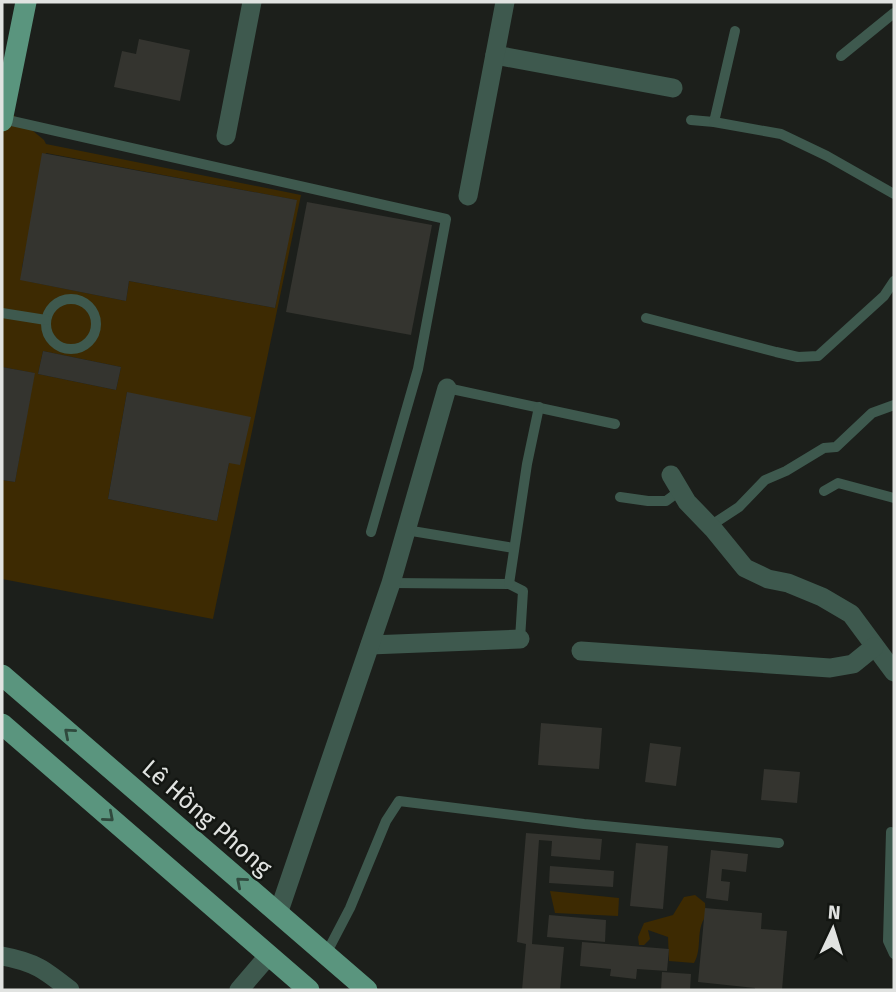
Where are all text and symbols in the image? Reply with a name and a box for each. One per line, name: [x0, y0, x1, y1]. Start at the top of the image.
one-way arrow: [64, 729, 77, 741]
street label: Lê Hồng Phong: [137, 754, 278, 882]
one-way arrow: [101, 809, 114, 821]
one-way arrow: [236, 878, 249, 890]
north arrow: [798, 894, 868, 964]
text: N: [827, 901, 841, 924]

